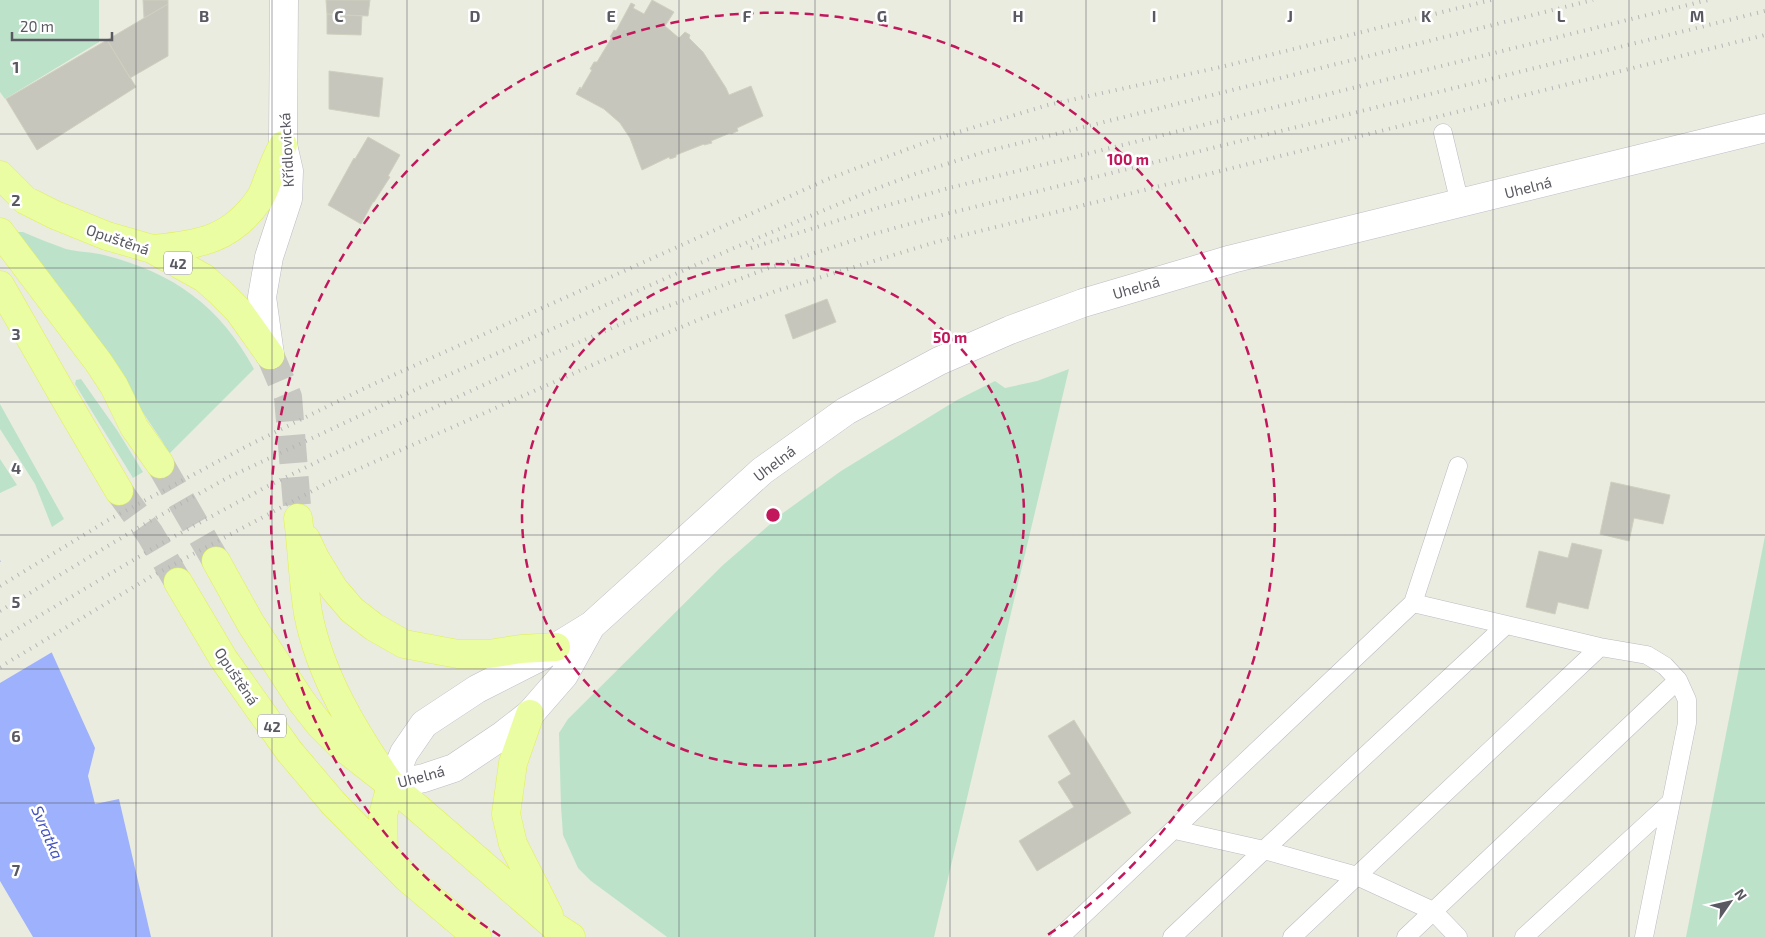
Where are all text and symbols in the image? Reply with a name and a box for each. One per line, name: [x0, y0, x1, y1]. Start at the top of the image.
text: B: [199, 6, 209, 25]
text: C: [334, 6, 344, 25]
text: D: [470, 6, 481, 25]
text: E: [606, 6, 616, 25]
text: F: [743, 6, 752, 25]
text: G: [877, 6, 887, 25]
text: H: [1012, 6, 1024, 25]
text: I: [1152, 6, 1156, 25]
text: J: [1287, 6, 1293, 25]
text: K: [1421, 6, 1432, 25]
text: L: [1557, 6, 1566, 25]
text: M: [1690, 6, 1704, 25]
scale bar: [12, 10, 112, 42]
text: 20 m: [20, 17, 54, 35]
text: 1: [13, 57, 19, 76]
street label: Křídlovická: [275, 112, 297, 188]
text: 100 m: [1107, 150, 1149, 168]
street label: Uhelná: [1502, 172, 1554, 202]
text: 2: [11, 190, 21, 209]
street label: Opuštěná: [84, 220, 152, 258]
road number: 42: [164, 252, 192, 274]
street label: Uhelná: [1110, 272, 1162, 302]
text: 3: [11, 324, 21, 343]
text: 50 m: [933, 328, 967, 346]
street label: Uhelná: [749, 441, 799, 485]
text: 4: [11, 458, 21, 477]
centre of rings: [764, 506, 782, 524]
text: 5: [12, 592, 21, 611]
street label: Opuštěná: [211, 644, 263, 708]
road number: 42: [258, 714, 286, 738]
text: 6: [11, 726, 21, 745]
street label: Uhelná: [395, 761, 447, 791]
water label: Svratka: [28, 802, 68, 862]
text: 7: [12, 860, 21, 879]
north arrow: [1705, 877, 1755, 927]
text: N: [1731, 886, 1751, 903]

